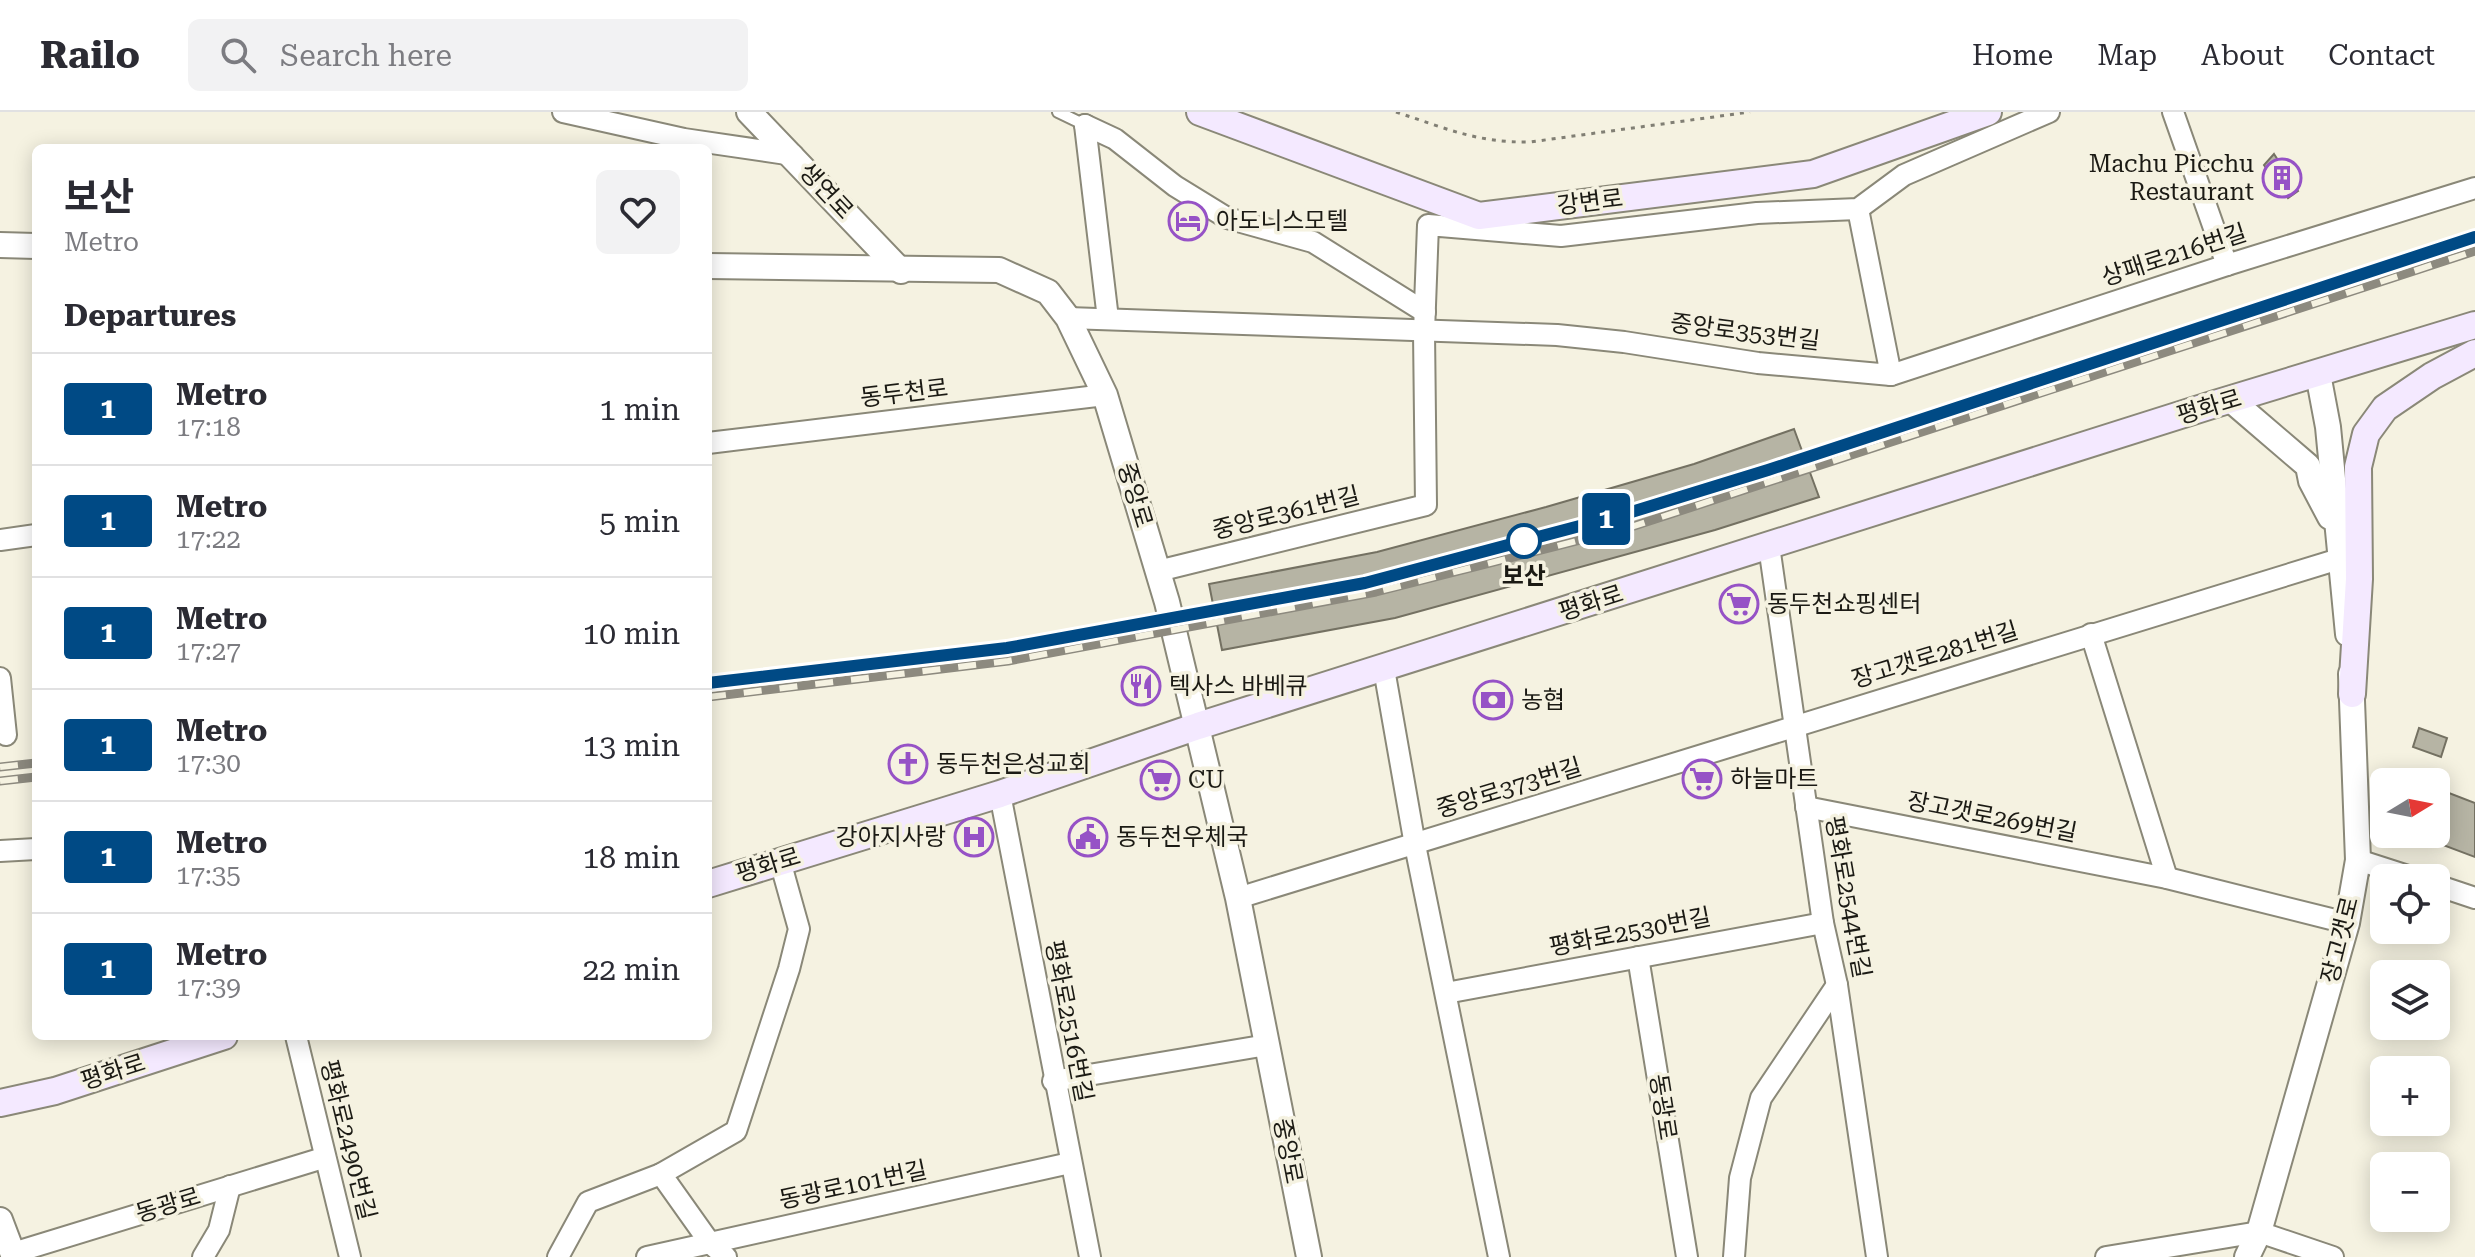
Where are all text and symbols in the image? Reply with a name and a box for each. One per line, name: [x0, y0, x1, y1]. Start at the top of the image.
search box: [188, 19, 748, 91]
text: Railo: [40, 33, 140, 77]
icon: search: [216, 33, 260, 77]
text: Search here: [280, 38, 452, 73]
text: Home: [1972, 39, 2053, 72]
text: Map: [2097, 39, 2157, 72]
text: About: [2201, 39, 2284, 72]
text: Contact: [2328, 39, 2435, 72]
place label: Machu Picchu Restaurant: [2089, 150, 2254, 206]
street label: 생연로: [793, 157, 859, 225]
building icon: Machu Picchu Restaurant: [2261, 157, 2303, 199]
button: heart: [596, 170, 680, 254]
text: 보산: [64, 175, 134, 219]
street label: 강변로: [1555, 184, 1625, 220]
hotel icon: 아도니스모텔: [1167, 200, 1209, 242]
place label: 아도니스모텔: [1216, 207, 1348, 235]
street label: 상패로216번길: [2098, 218, 2250, 292]
text: Metro: [64, 227, 139, 257]
text: Departures: [64, 298, 236, 333]
street label: 중앙로353번길: [1668, 309, 1822, 355]
street label: 동두천로: [858, 374, 950, 412]
text: Metro: [176, 377, 267, 412]
street label: 평화로: [2173, 384, 2245, 430]
text: 1: [100, 392, 116, 425]
text: 1 min: [599, 392, 680, 427]
text: 17:18: [176, 412, 241, 442]
street label: 중앙로: [1112, 459, 1158, 531]
street label: 중앙로361번길: [1209, 481, 1363, 545]
text: Metro: [176, 489, 267, 524]
line badge: 1: [1580, 493, 1632, 545]
text: 1: [1598, 502, 1614, 535]
text: 1: [100, 504, 116, 537]
text: 5 min: [599, 504, 680, 539]
text: 17:22: [176, 524, 241, 554]
marker: 보산: [1507, 524, 1541, 558]
place label: 보산: [1502, 562, 1546, 590]
street label: 평화로: [1555, 579, 1627, 627]
supermarket icon: 동두천쇼핑센터: [1718, 583, 1760, 625]
place label: 동두천쇼핑센터: [1767, 590, 1922, 618]
text: Metro: [176, 601, 267, 636]
text: 1: [100, 616, 116, 649]
text: 10 min: [583, 616, 680, 651]
street label: 장고갯로281번길: [1848, 616, 2022, 694]
text: 17:27: [176, 636, 241, 666]
restaurant icon: 텍사스 바베큐: [1120, 665, 1162, 707]
place label: 텍사스 바베큐: [1169, 672, 1308, 700]
bank icon: 농협: [1472, 679, 1514, 721]
place label: 농협: [1521, 686, 1565, 714]
text: Metro: [176, 713, 267, 748]
text: 1: [100, 728, 116, 761]
text: 13 min: [583, 728, 680, 763]
church icon: 동두천은성교회: [887, 743, 929, 785]
text: 17:30: [176, 748, 241, 778]
place label: 동두천은성교회: [936, 750, 1091, 778]
street label: 중앙로373번길: [1433, 753, 1585, 823]
supermarket icon: 하늘마트: [1681, 758, 1723, 800]
supermarket icon: CU: [1139, 759, 1181, 801]
place label: 하늘마트: [1730, 765, 1818, 793]
place label: CU: [1188, 766, 1225, 794]
north arrow: [2370, 768, 2450, 848]
map controls: [2370, 768, 2450, 1232]
street label: 장고갯로269번길: [1905, 787, 2079, 847]
street label: 평화로2544번길: [1820, 814, 1876, 980]
hospital icon: 강아지사랑: [953, 816, 995, 858]
public building icon: 동두천우체국: [1067, 816, 1109, 858]
place label: 강아지사랑: [836, 823, 946, 851]
place label: 동두천우체국: [1116, 823, 1248, 851]
text: Metro: [176, 825, 267, 860]
text: 1: [100, 840, 116, 873]
text: 18 min: [583, 840, 680, 875]
street label: 평화로: [732, 842, 804, 888]
text: 17:35: [176, 860, 241, 890]
button: locate: [2370, 864, 2450, 944]
street label: 장고갯로: [2316, 894, 2364, 986]
street label: 평화로2530번길: [1547, 903, 1713, 961]
text: Metro: [176, 937, 267, 972]
street label: 평화로2516번길: [1040, 938, 1098, 1104]
text: 1: [100, 952, 116, 985]
text: 22 min: [583, 952, 680, 987]
button: layers: [2370, 960, 2450, 1040]
text: 17:39: [176, 972, 241, 1002]
street label: 평화로: [77, 1048, 149, 1096]
button: +: [2370, 1056, 2450, 1136]
street label: 평화로2490번길: [315, 1057, 381, 1223]
street label: 동광로: [1644, 1072, 1682, 1142]
street label: 중앙로: [1268, 1116, 1308, 1186]
button: −: [2370, 1152, 2450, 1232]
street label: 동광로101번길: [776, 1156, 930, 1214]
street label: 동광로: [132, 1182, 204, 1228]

